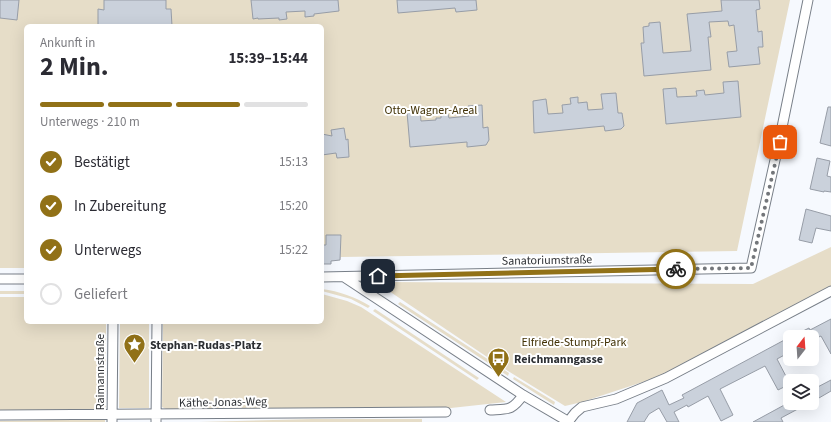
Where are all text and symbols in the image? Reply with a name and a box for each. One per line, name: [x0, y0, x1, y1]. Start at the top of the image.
text: Ankunft in: [40, 34, 95, 52]
text: 2 Min.: [40, 48, 109, 85]
text: 15:39–15:44: [228, 48, 308, 69]
park label: Otto-Wagner-Areal: [385, 102, 477, 119]
text: Unterwegs · 210 m: [40, 113, 140, 131]
pin: [763, 125, 797, 159]
icon: bag: [769, 131, 791, 153]
icon: check: [40, 151, 62, 173]
text: Bestätigt: [74, 152, 130, 173]
text: 15:13: [279, 153, 308, 171]
icon: check: [40, 195, 62, 217]
text: In Zubereitung: [74, 196, 166, 217]
text: 15:20: [279, 197, 308, 215]
icon: check: [40, 239, 62, 261]
text: Unterwegs: [74, 240, 142, 261]
text: 15:22: [279, 241, 308, 259]
courier: [656, 249, 696, 289]
street label: Sanatoriumstraße: [502, 251, 592, 270]
icon: bike: [665, 258, 687, 280]
pin: [361, 259, 395, 293]
icon: home: [367, 265, 389, 287]
text: Geliefert: [74, 284, 128, 305]
north arrow: [783, 330, 819, 366]
map controls: [783, 330, 819, 410]
place icon: Stephan-Rudas-Platz: [121, 332, 147, 365]
street label: Raimannstraße: [92, 334, 109, 410]
park label: Elfriede-Stumpf-Park: [521, 334, 627, 351]
place label: Stephan-Rudas-Platz: [150, 337, 262, 354]
bus stop icon: Reichmanngasse: [485, 346, 511, 379]
place label: Reichmanngasse: [514, 351, 603, 368]
button: layers: [783, 374, 819, 410]
street label: Käthe-Jonas-Weg: [179, 393, 267, 412]

